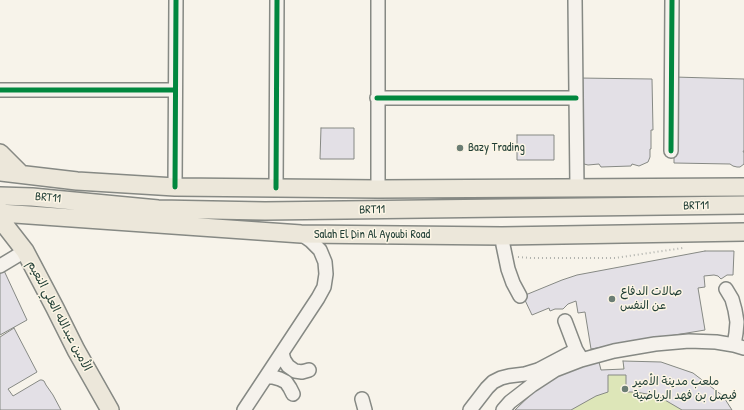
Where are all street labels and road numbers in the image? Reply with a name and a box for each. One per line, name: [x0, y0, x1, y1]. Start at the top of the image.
street label: BRT11: [34, 190, 62, 206]
street label: BRT11: [683, 199, 709, 213]
street label: BRT11: [359, 203, 385, 217]
street label: Salah El Din Al Ayoubi Road: [314, 228, 430, 242]
street label: الأمين عبدالله العلي النعيم: [24, 258, 94, 374]

